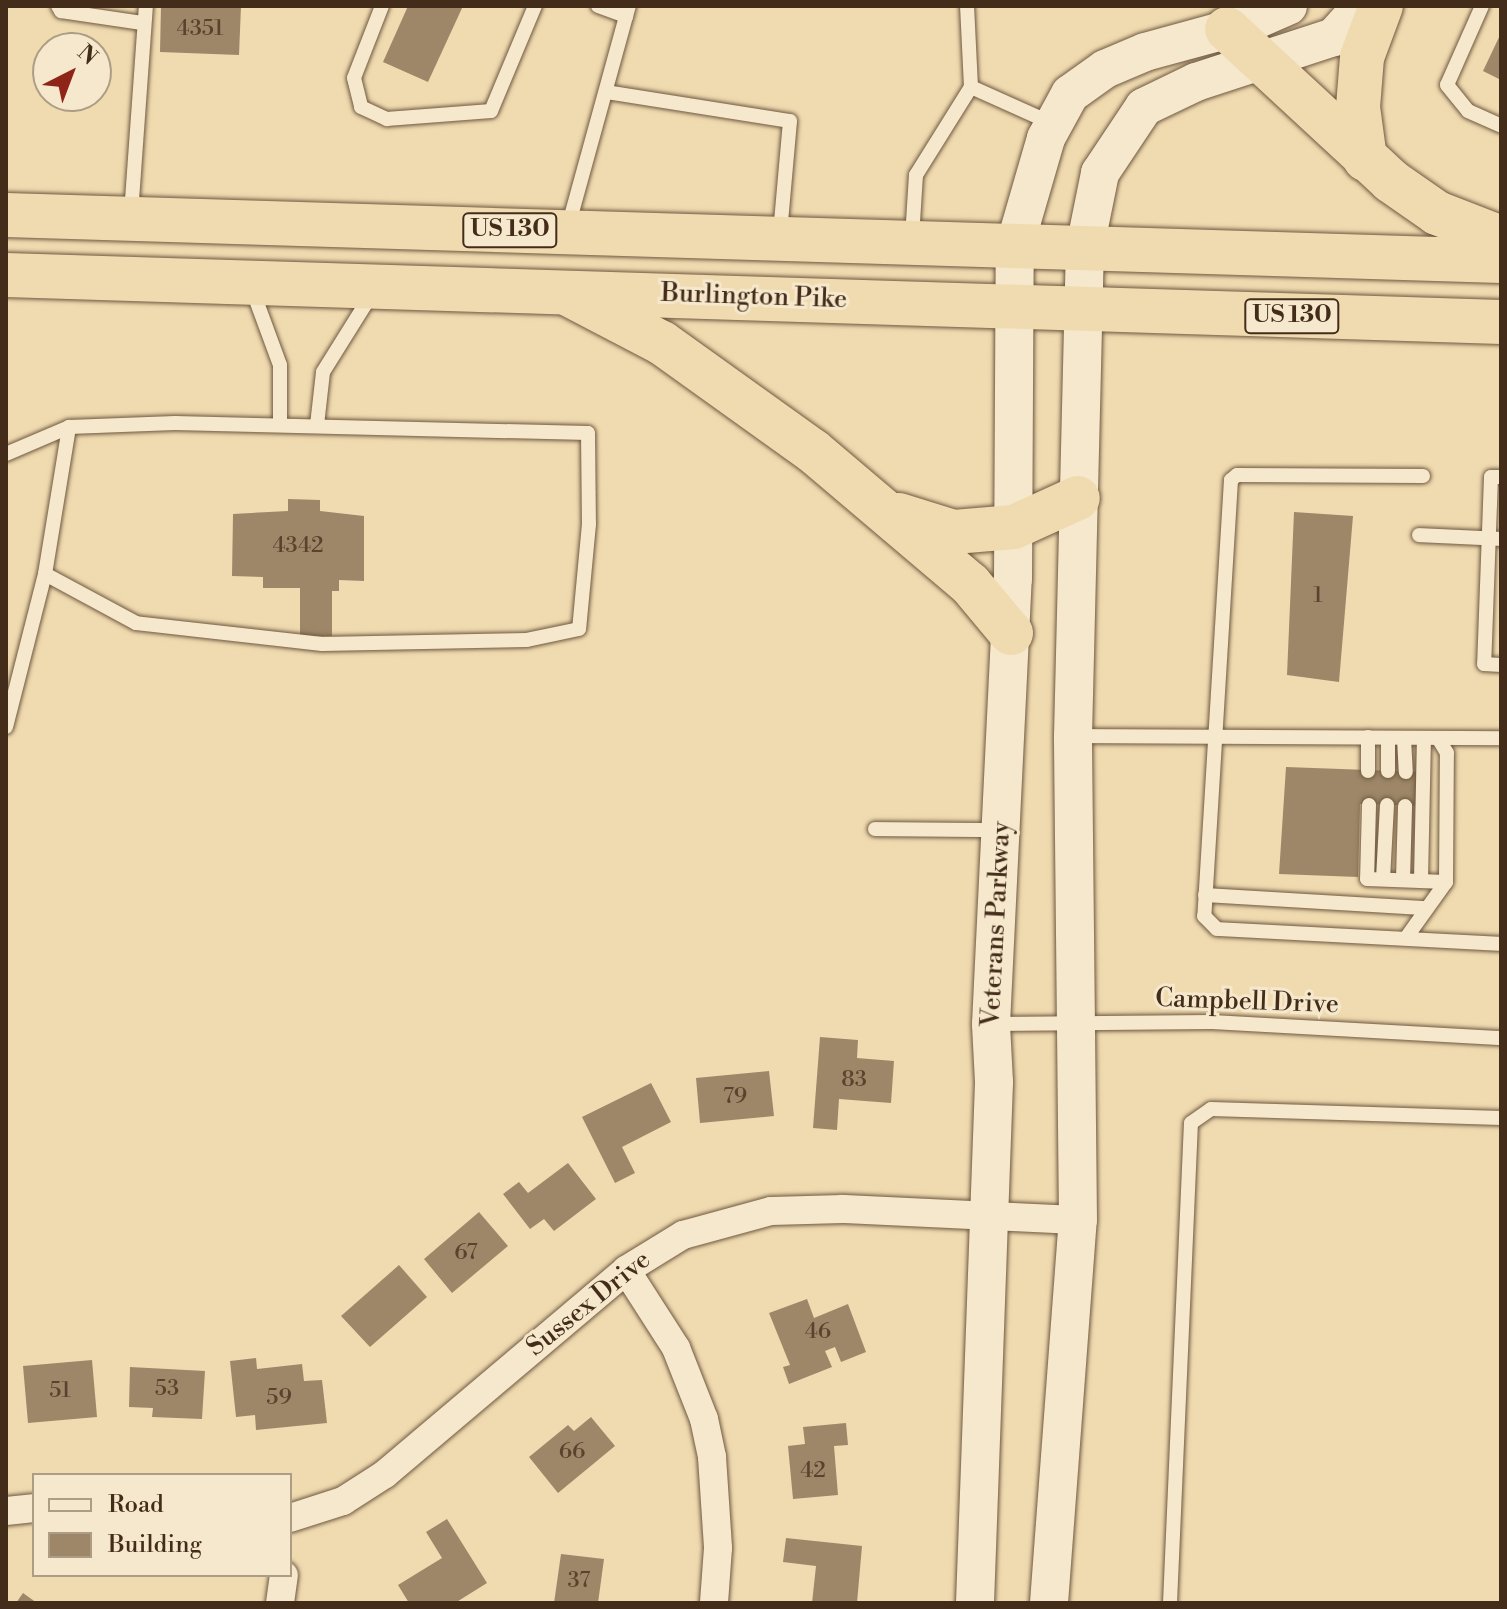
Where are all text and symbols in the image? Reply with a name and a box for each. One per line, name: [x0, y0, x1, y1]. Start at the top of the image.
house number: 4351: [177, 16, 223, 42]
north arrow: [32, 32, 112, 112]
text: N: [72, 39, 103, 71]
road number: US 130: [462, 210, 558, 250]
street label: Burlington Pike: [660, 278, 848, 316]
road number: US 130: [1244, 296, 1340, 336]
house number: 4342: [272, 533, 324, 559]
house number: 1: [1313, 583, 1323, 609]
street label: Veterans Parkway: [976, 820, 1018, 1028]
street label: Campbell Drive: [1155, 983, 1339, 1021]
house number: 83: [841, 1067, 867, 1093]
house number: 79: [723, 1084, 747, 1110]
house number: 67: [454, 1240, 478, 1266]
street label: Sussex Drive: [521, 1245, 657, 1363]
house number: 46: [805, 1319, 831, 1345]
house number: 53: [155, 1376, 179, 1402]
house number: 51: [49, 1378, 71, 1404]
house number: 59: [266, 1385, 292, 1411]
house number: 66: [559, 1439, 585, 1465]
house number: 42: [800, 1458, 826, 1484]
legend: [32, 1473, 292, 1577]
text: Road: [108, 1490, 164, 1520]
text: Building: [108, 1530, 202, 1560]
house number: 37: [568, 1568, 590, 1594]

